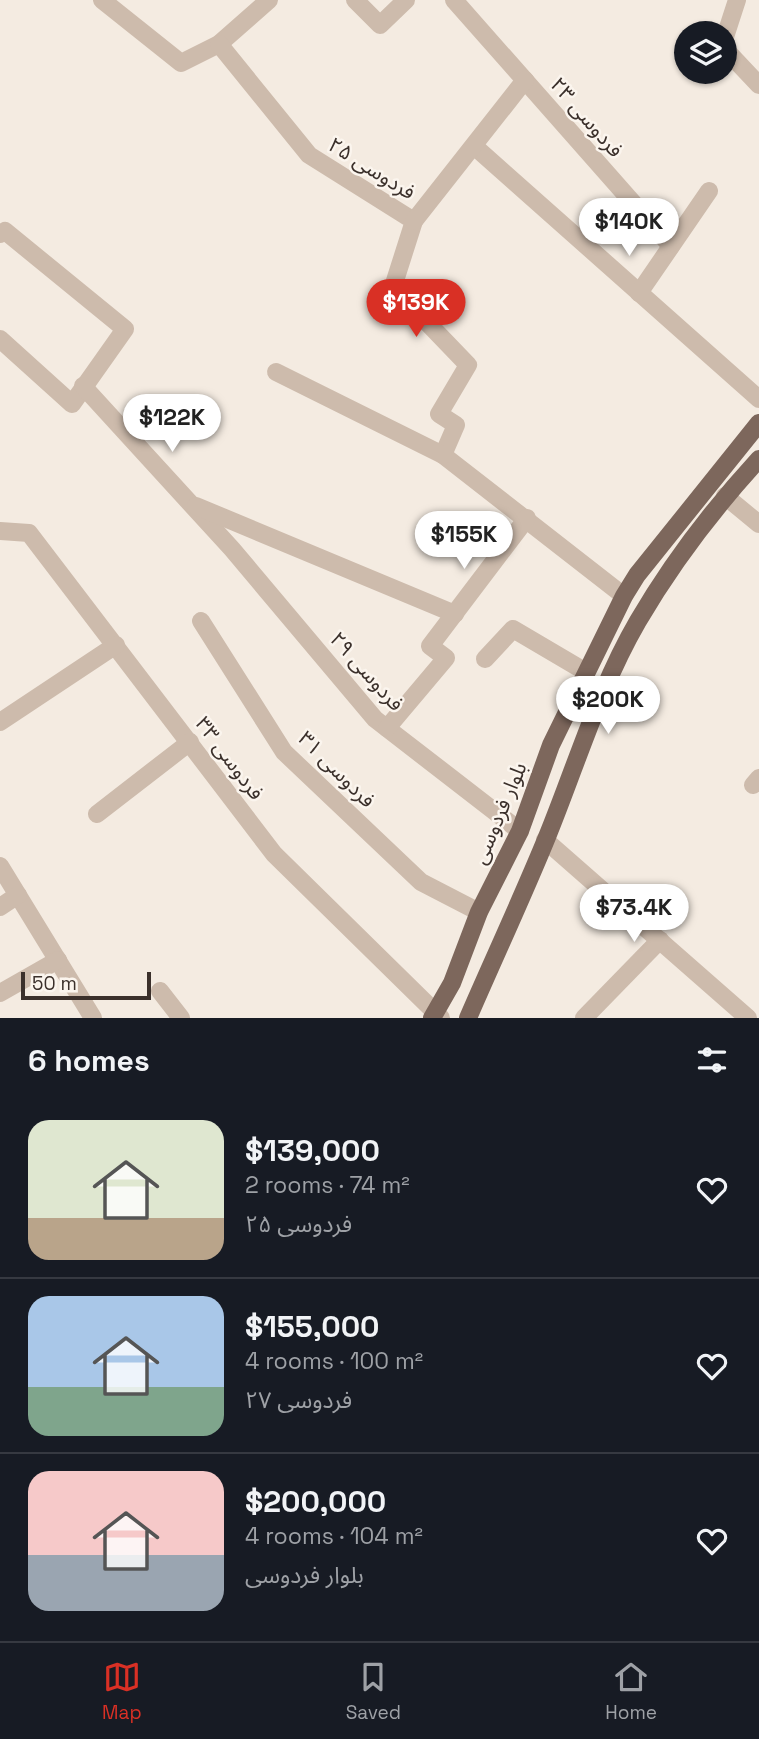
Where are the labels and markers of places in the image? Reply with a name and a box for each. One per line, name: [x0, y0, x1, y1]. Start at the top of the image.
pin: $140K: [580, 198, 678, 258]
pin: $139K: [367, 280, 465, 339]
pin: $122K: [123, 394, 221, 454]
pin: $155K: [415, 512, 513, 571]
pin: $200K: [559, 676, 657, 736]
pin: $73.4K: [577, 884, 691, 944]

